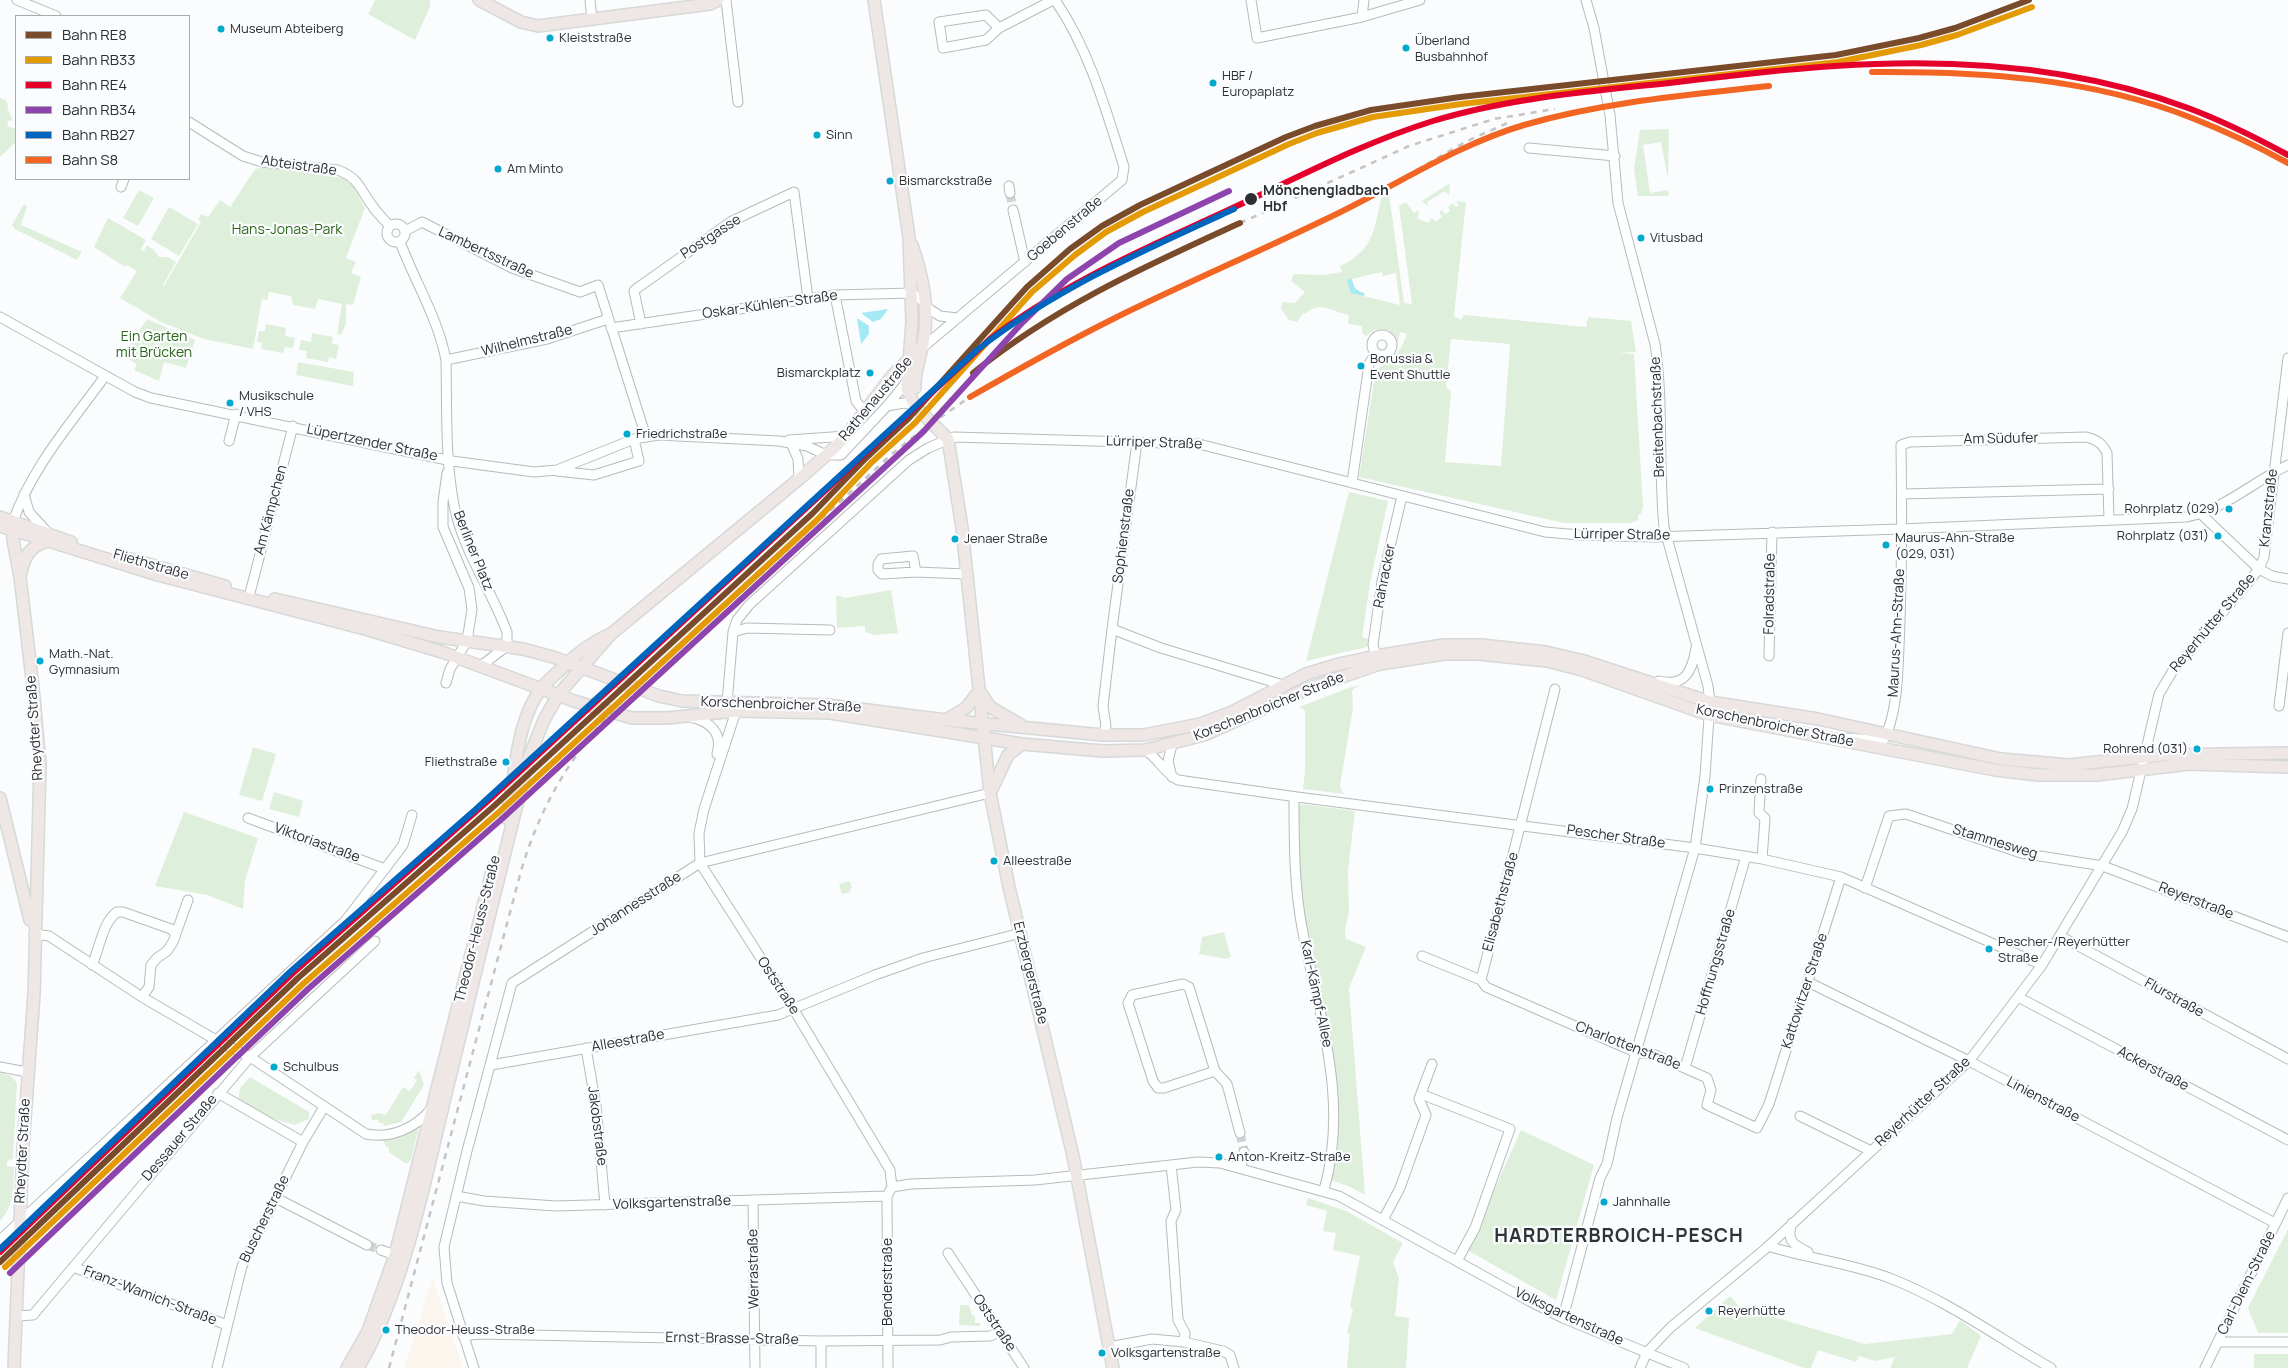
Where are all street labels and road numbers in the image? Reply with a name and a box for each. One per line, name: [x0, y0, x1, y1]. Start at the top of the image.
street label: Abteistraße: [260, 152, 338, 180]
street label: Goebenstraße: [1024, 193, 1106, 265]
street label: Postgasse: [678, 211, 744, 263]
street label: Lambertsstraße: [436, 224, 536, 282]
street label: Oskar-Kühlen-Straße: [701, 287, 839, 323]
street label: Wilhelmstraße: [480, 322, 574, 360]
street label: Rathenaustraße: [836, 353, 916, 445]
street label: Breitenbachstraße: [1647, 356, 1669, 478]
street label: Lüpertzender Straße: [305, 421, 439, 465]
street label: Am Südufer: [1963, 430, 2039, 448]
street label: Lürriper Straße: [1105, 433, 1203, 453]
street label: Am Kämpchen: [251, 463, 291, 557]
street label: Kranzstraße: [2257, 468, 2281, 548]
street label: Sophienstraße: [1110, 488, 1138, 584]
street label: Berliner Platz: [449, 508, 497, 594]
street label: Lürriper Straße: [1574, 526, 1670, 544]
street label: Rahracker: [1371, 542, 1399, 610]
street label: Fliethstraße: [111, 546, 191, 584]
street label: Folradstraße: [1761, 553, 1779, 635]
street label: Maurus-Ahn-Straße: [1885, 568, 1909, 698]
street label: Reyerhütter Straße: [2167, 570, 2259, 676]
street label: Korschenbroicher Straße: [1191, 669, 1347, 745]
street label: Rheydter Straße: [23, 675, 47, 781]
street label: Korschenbroicher Straße: [700, 694, 862, 716]
street label: Korschenbroicher Straße: [1695, 701, 1855, 751]
street label: Viktoriastraße: [272, 820, 362, 866]
street label: Stammesweg: [1951, 821, 2039, 863]
street label: Pescher Straße: [1566, 822, 1666, 852]
street label: Elisabethstraße: [1480, 851, 1522, 953]
street label: Theodor-Heuss-Straße: [452, 854, 504, 1004]
street label: Johannesstraße: [587, 868, 685, 940]
street label: Reyerstraße: [2156, 879, 2236, 923]
street label: Hoffnungsstraße: [1693, 907, 1739, 1017]
street label: Erzbergerstraße: [1009, 920, 1051, 1026]
street label: Kattowitzer Straße: [1778, 931, 1832, 1051]
street label: Karl-Kämpf-Allee: [1296, 939, 1336, 1049]
street label: Oststraße: [753, 954, 803, 1018]
street label: Flurstraße: [2141, 975, 2207, 1021]
street label: Charlottenstraße: [1573, 1018, 1683, 1074]
street label: Alleestraße: [590, 1026, 666, 1056]
street label: Ackerstraße: [2114, 1043, 2192, 1095]
street label: Reyerhütter Straße: [1872, 1054, 1974, 1150]
street label: Linienstraße: [2004, 1074, 2082, 1126]
street label: Jakobstraße: [584, 1085, 610, 1167]
street label: Dessauer Straße: [139, 1091, 221, 1185]
street label: Rheydter Straße: [12, 1098, 34, 1204]
street label: Buscherstraße: [237, 1172, 293, 1266]
street label: Volksgartenstraße: [613, 1193, 731, 1213]
street label: Carl-Diem-Straße: [2215, 1228, 2279, 1338]
street label: Werrastraße: [745, 1229, 763, 1309]
street label: Benderstraße: [880, 1238, 896, 1326]
street label: Franz-Wamich-Straße: [81, 1263, 219, 1329]
street label: Volksgartenstraße: [1512, 1284, 1626, 1350]
street label: Oststraße: [969, 1291, 1019, 1355]
street label: Ernst-Brasse-Straße: [665, 1329, 799, 1349]

